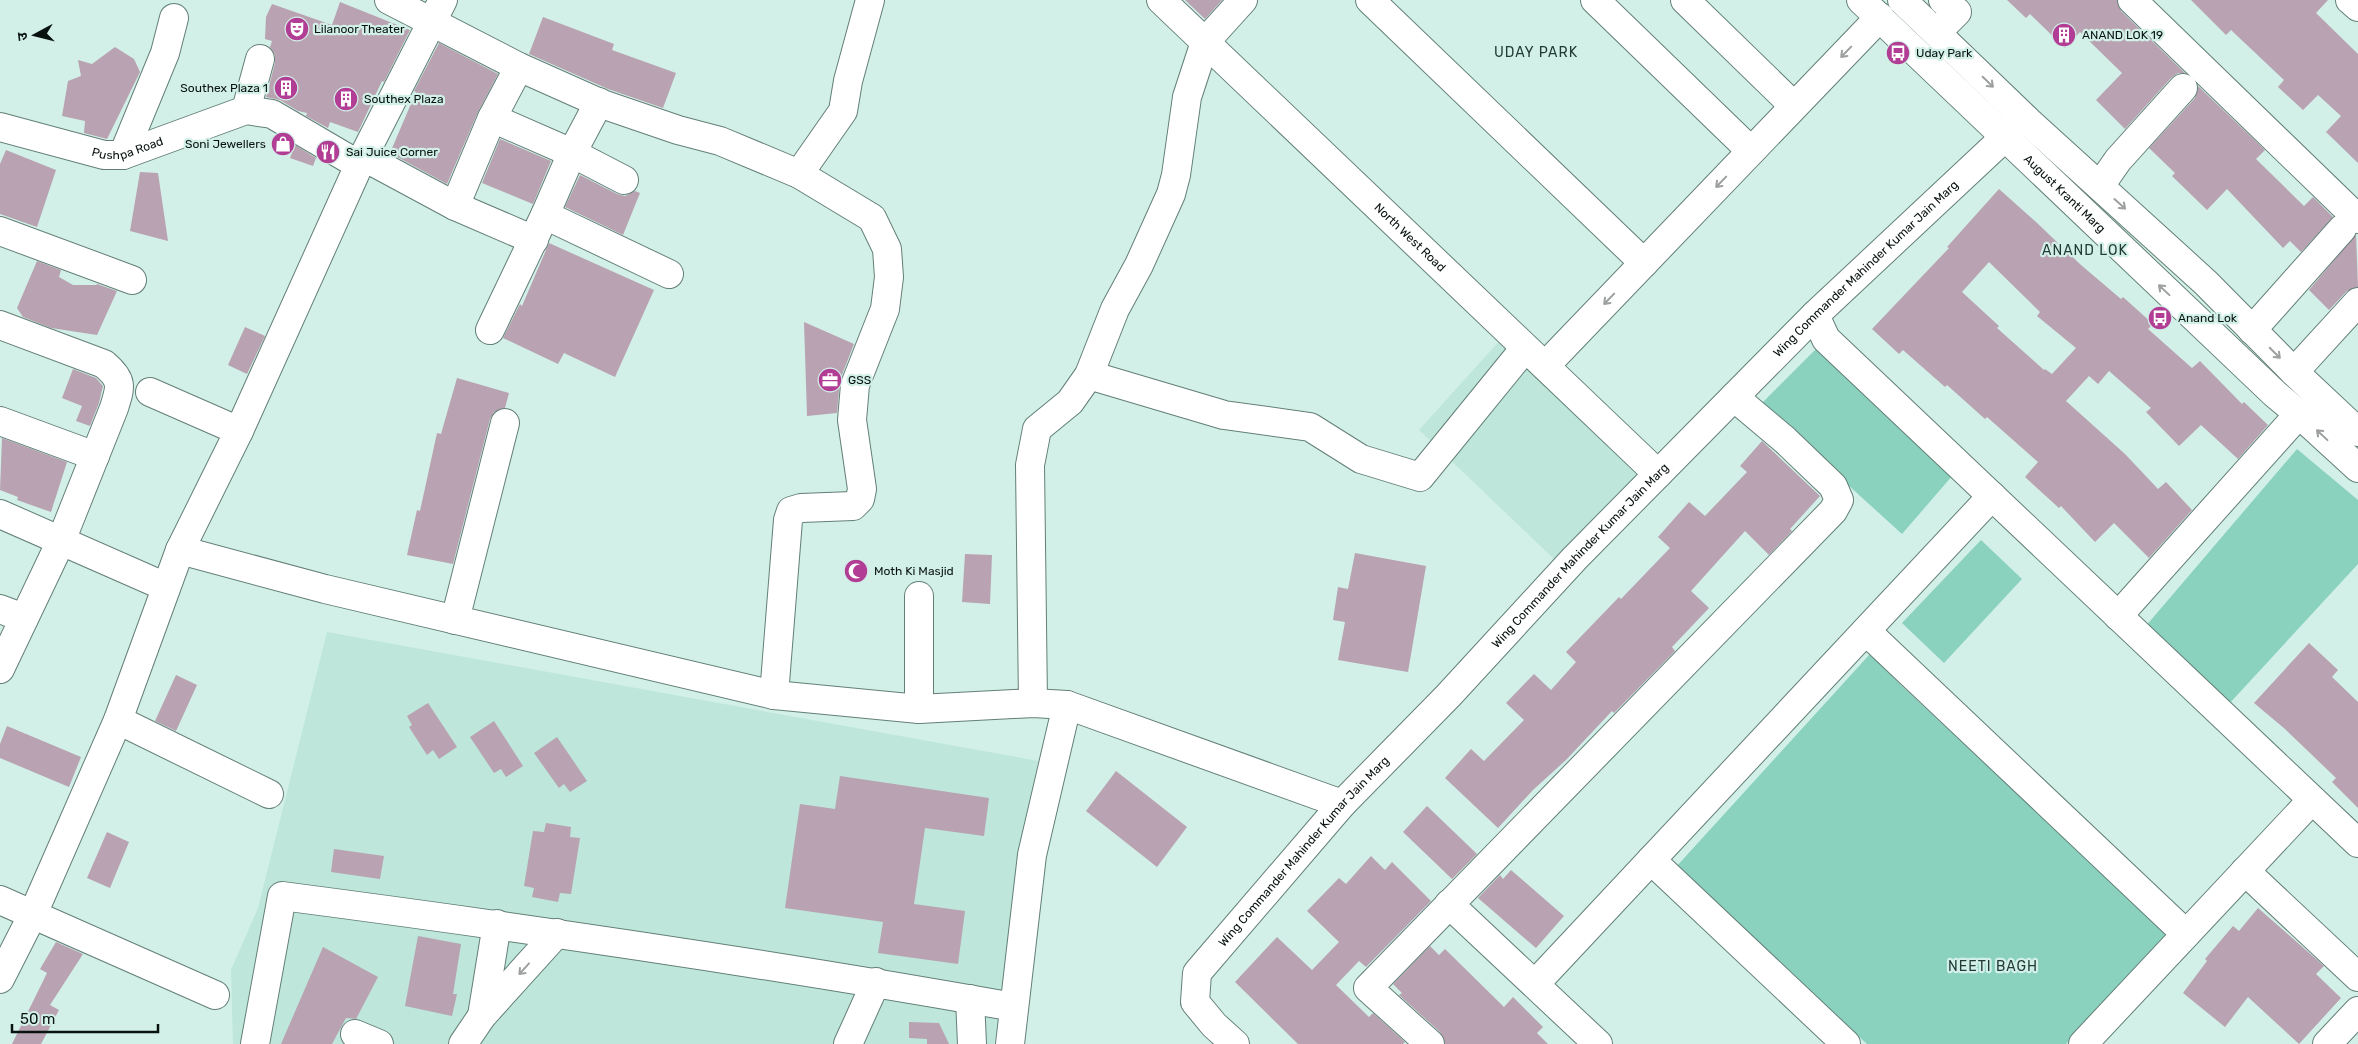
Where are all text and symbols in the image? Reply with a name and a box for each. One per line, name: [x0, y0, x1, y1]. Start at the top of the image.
north arrow: [10, 10, 60, 60]
theatre icon: Lilanoor Theater: [284, 16, 310, 42]
place label: Lilanoor Theater: [314, 22, 405, 36]
building icon: ANAND LOK 19: [2051, 22, 2077, 48]
place label: ANAND LOK 19: [2082, 28, 2163, 42]
text: उ: [14, 31, 32, 42]
bus stop icon: Uday Park: [1885, 40, 1911, 66]
district label: UDAY PARK: [1494, 44, 1578, 61]
one-way arrow: [1840, 46, 1852, 58]
place label: Uday Park: [1916, 46, 1973, 60]
building icon: Southex Plaza 1: [273, 75, 299, 101]
one-way arrow: [1982, 76, 1995, 88]
place label: Southex Plaza 1: [180, 81, 268, 95]
building icon: Southex Plaza: [333, 86, 359, 112]
place label: Southex Plaza: [364, 92, 444, 106]
shop icon: Soni Jewellers: [270, 131, 296, 157]
street label: Pushpa Road: [90, 134, 165, 163]
place label: Soni Jewellers: [185, 137, 266, 151]
restaurant icon: Sai Juice Corner: [315, 139, 341, 165]
place label: Sai Juice Corner: [346, 145, 438, 159]
street label: August Kranti Marg: [2021, 152, 2108, 236]
one-way arrow: [1715, 176, 1727, 188]
street label: Wing Commander Mahinder Kumar Jain Marg: [1771, 178, 1961, 360]
one-way arrow: [2114, 199, 2127, 210]
street label: North West Road: [1371, 200, 1448, 275]
district label: ANAND LOK: [2042, 242, 2128, 259]
one-way arrow: [2158, 284, 2171, 296]
one-way arrow: [1603, 293, 1615, 306]
bus stop icon: Anand Lok: [2147, 305, 2173, 331]
place label: Anand Lok: [2178, 311, 2238, 325]
one-way arrow: [2269, 347, 2282, 359]
office icon: GSS: [817, 367, 843, 393]
place label: GSS: [848, 373, 871, 387]
one-way arrow: [2316, 429, 2329, 441]
street label: Wing Commander Mahinder Kumar Jain Marg: [1489, 460, 1671, 651]
mosque icon: Moth Ki Masjid: [843, 558, 869, 584]
place label: Moth Ki Masjid: [874, 564, 954, 578]
street label: Wing Commander Mahinder Kumar Jain Marg: [1216, 753, 1392, 950]
district label: NEETI BAGH: [1948, 958, 2038, 975]
one-way arrow: [519, 963, 530, 976]
scale bar: [12, 1002, 159, 1034]
text: 50 m: [20, 1010, 55, 1028]

